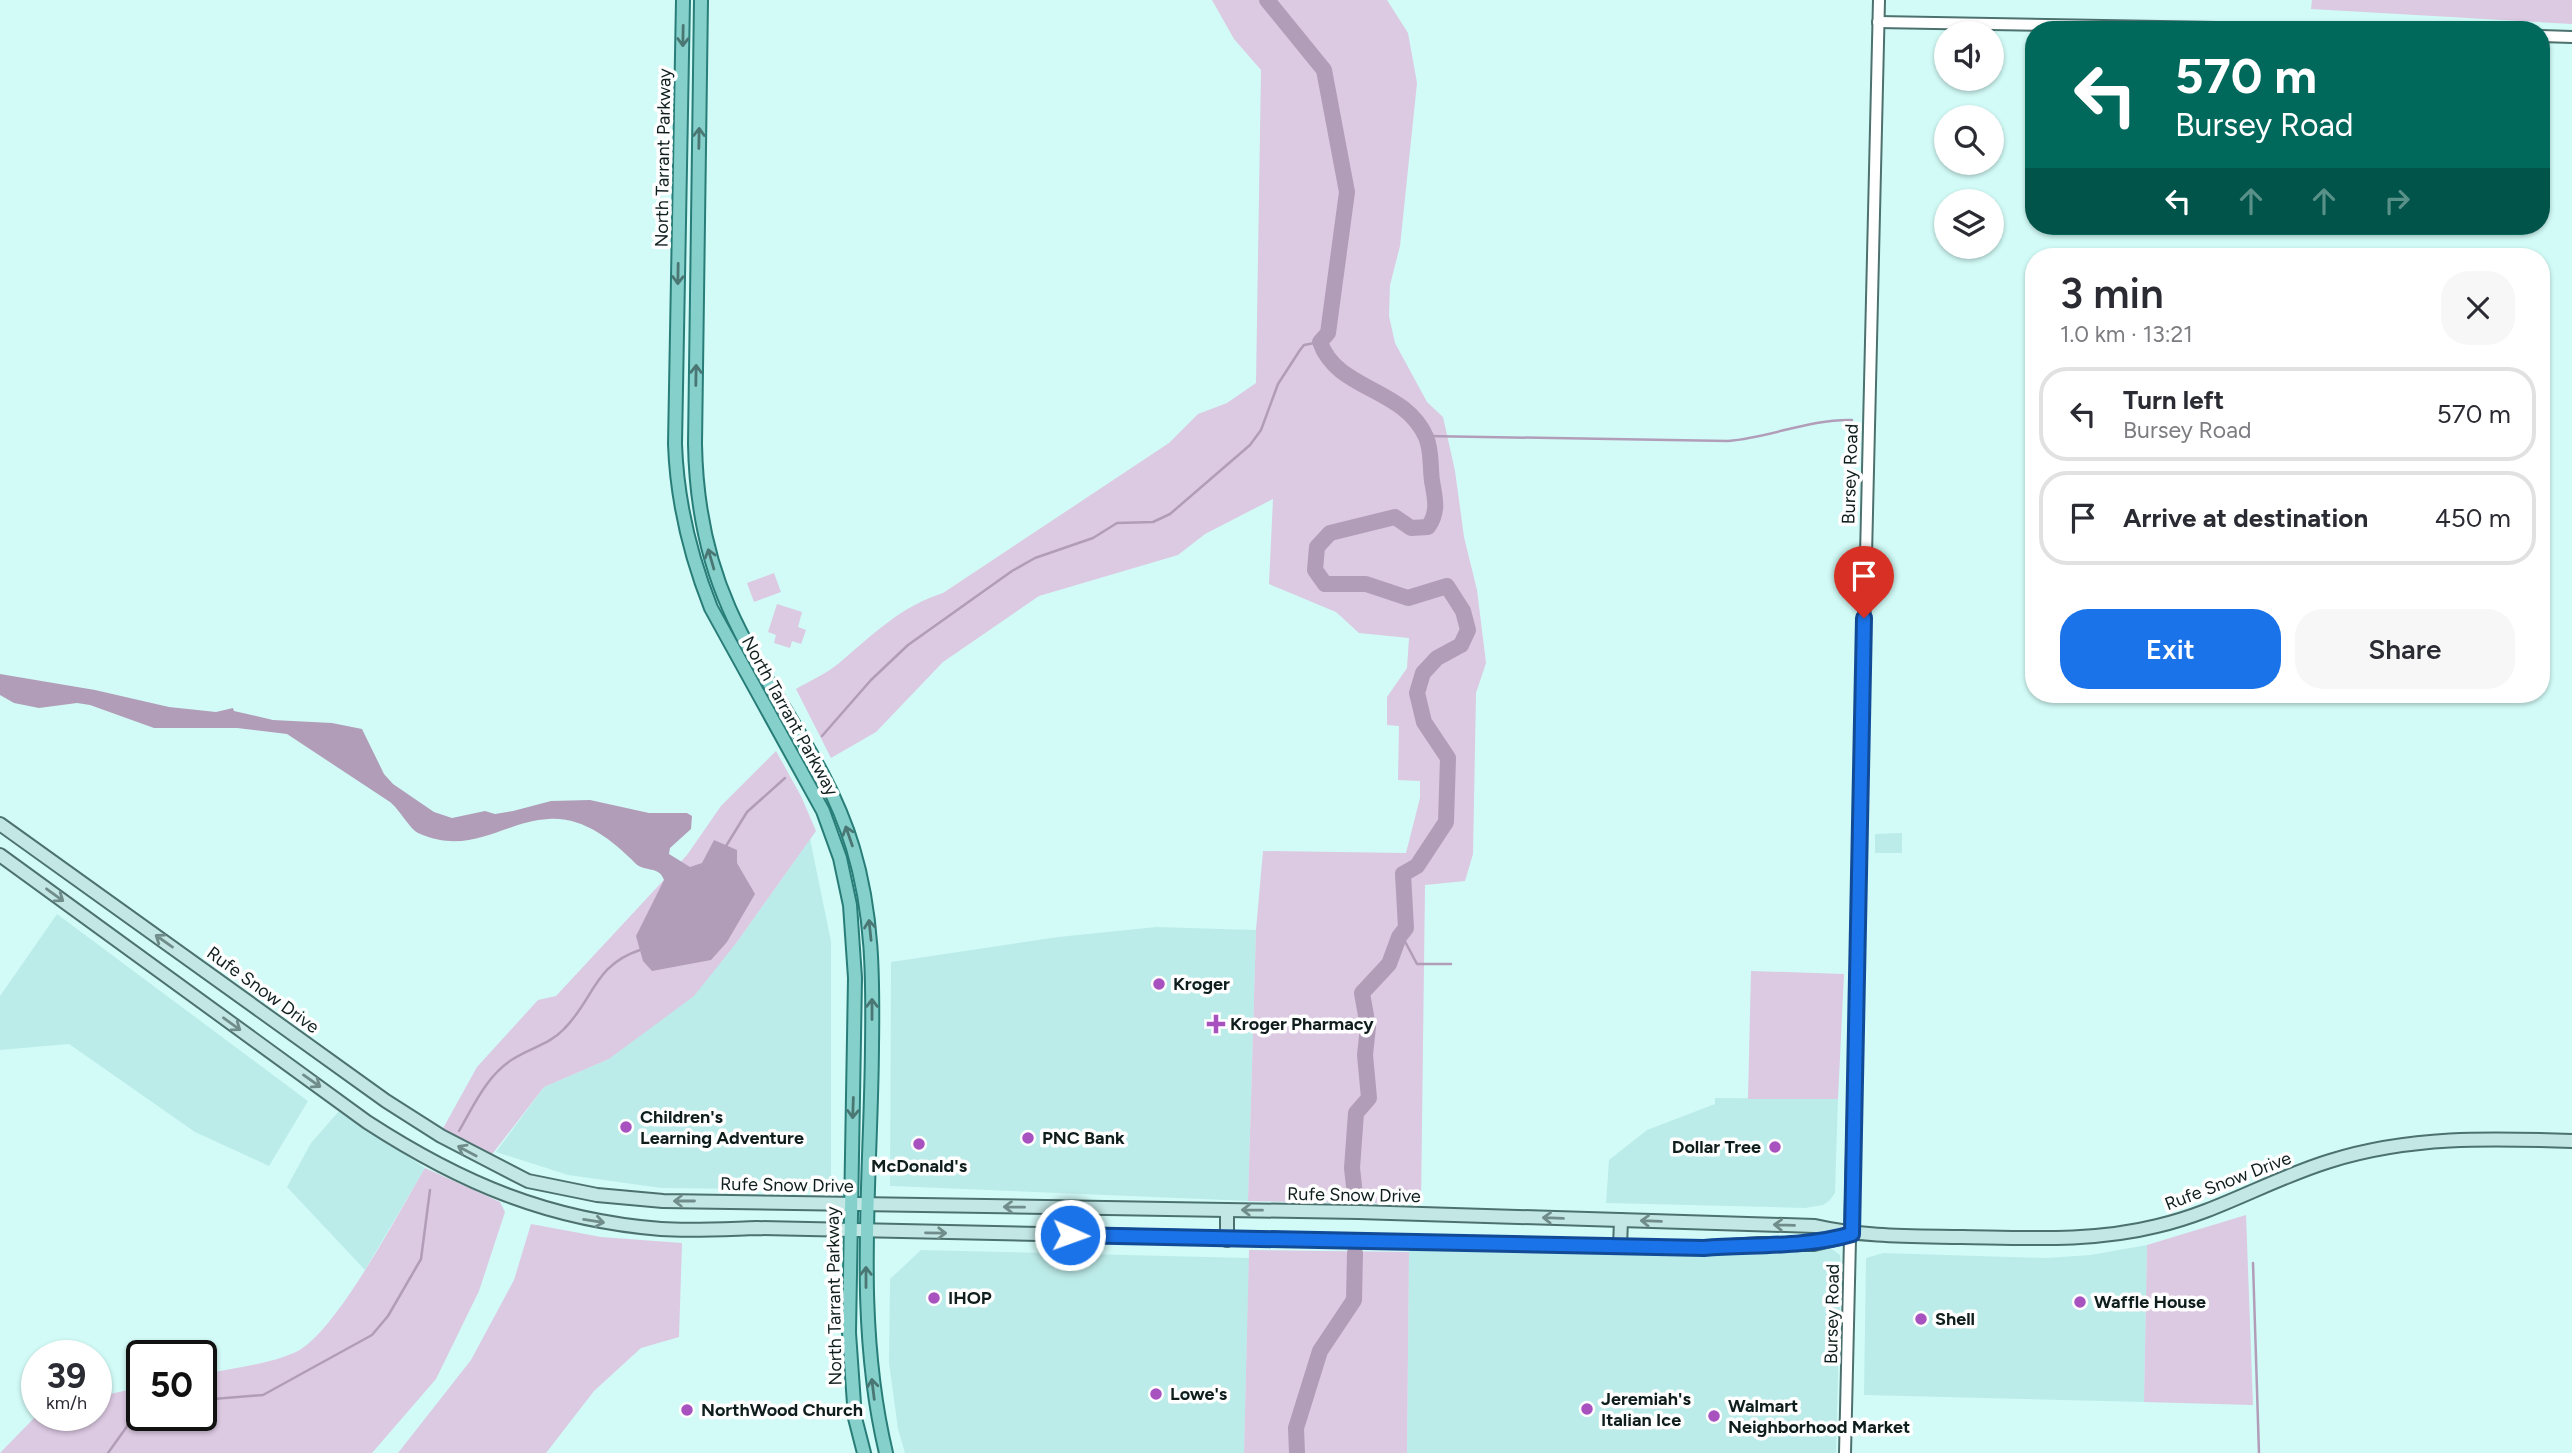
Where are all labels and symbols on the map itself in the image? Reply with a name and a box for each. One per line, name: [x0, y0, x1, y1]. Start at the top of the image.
one-way arrow: [676, 24, 690, 47]
street label: North Tarrant Parkway: [650, 68, 676, 248]
one-way arrow: [692, 127, 706, 150]
one-way arrow: [672, 263, 685, 286]
one-way arrow: [689, 364, 702, 387]
street label: Bursey Road: [1837, 423, 1863, 525]
pin: [1834, 546, 1894, 618]
one-way arrow: [704, 548, 717, 570]
street label: North Tarrant Parkway: [737, 632, 843, 800]
one-way arrow: [842, 826, 854, 848]
one-way arrow: [45, 888, 64, 903]
one-way arrow: [864, 919, 877, 942]
one-way arrow: [154, 934, 174, 948]
street label: Rufe Snow Drive: [202, 942, 324, 1038]
place label: Kroger: [1173, 973, 1230, 995]
marker: Kroger: [1151, 976, 1167, 992]
one-way arrow: [866, 998, 879, 1021]
place label: Kroger Pharmacy: [1230, 1013, 1374, 1035]
one-way arrow: [222, 1016, 241, 1031]
marker: Kroger Pharmacy: [1208, 1016, 1224, 1032]
one-way arrow: [302, 1074, 321, 1088]
one-way arrow: [847, 1096, 860, 1119]
place label: Children's Learning Adventure: [640, 1106, 804, 1149]
marker: Children's Learning Adventure: [618, 1119, 634, 1135]
place label: PNC Bank: [1042, 1127, 1125, 1149]
marker: PNC Bank: [1020, 1130, 1036, 1146]
marker: McDonald's: [911, 1136, 927, 1152]
place label: Dollar Tree: [1672, 1136, 1761, 1158]
marker: Dollar Tree: [1767, 1139, 1783, 1155]
one-way arrow: [457, 1143, 478, 1157]
street label: Rufe Snow Drive: [2162, 1147, 2294, 1215]
place label: McDonald's: [871, 1155, 968, 1177]
street label: Rufe Snow Drive: [720, 1173, 854, 1197]
street label: Rufe Snow Drive: [1287, 1183, 1421, 1207]
one-way arrow: [673, 1194, 696, 1208]
position arrow: [1033, 1198, 1107, 1272]
one-way arrow: [1002, 1200, 1025, 1213]
one-way arrow: [1241, 1203, 1264, 1217]
street label: North Tarrant Parkway: [821, 1206, 847, 1386]
one-way arrow: [1542, 1211, 1565, 1224]
one-way arrow: [1639, 1214, 1662, 1228]
one-way arrow: [582, 1215, 605, 1228]
one-way arrow: [1773, 1219, 1796, 1232]
one-way arrow: [924, 1226, 947, 1239]
street label: Bursey Road: [1820, 1264, 1844, 1364]
one-way arrow: [860, 1266, 873, 1289]
place label: IHOP: [948, 1287, 992, 1309]
marker: IHOP: [926, 1290, 942, 1306]
place label: Waffle House: [2094, 1291, 2206, 1313]
marker: Waffle House: [2072, 1294, 2088, 1310]
place label: Shell: [1935, 1308, 1975, 1330]
marker: Shell: [1913, 1311, 1929, 1327]
speed limit sign: 50: [126, 1340, 217, 1431]
one-way arrow: [866, 1378, 879, 1401]
place label: Lowe's: [1170, 1383, 1228, 1405]
marker: Lowe's: [1148, 1386, 1164, 1402]
place label: Jeremiah's Italian Ice: [1601, 1388, 1691, 1431]
place label: Walmart Neighborhood Market: [1728, 1395, 1910, 1438]
place label: NorthWood Church: [701, 1399, 863, 1421]
marker: Jeremiah's Italian Ice: [1579, 1401, 1595, 1417]
marker: NorthWood Church: [679, 1402, 695, 1418]
marker: Walmart Neighborhood Market: [1706, 1408, 1722, 1424]

